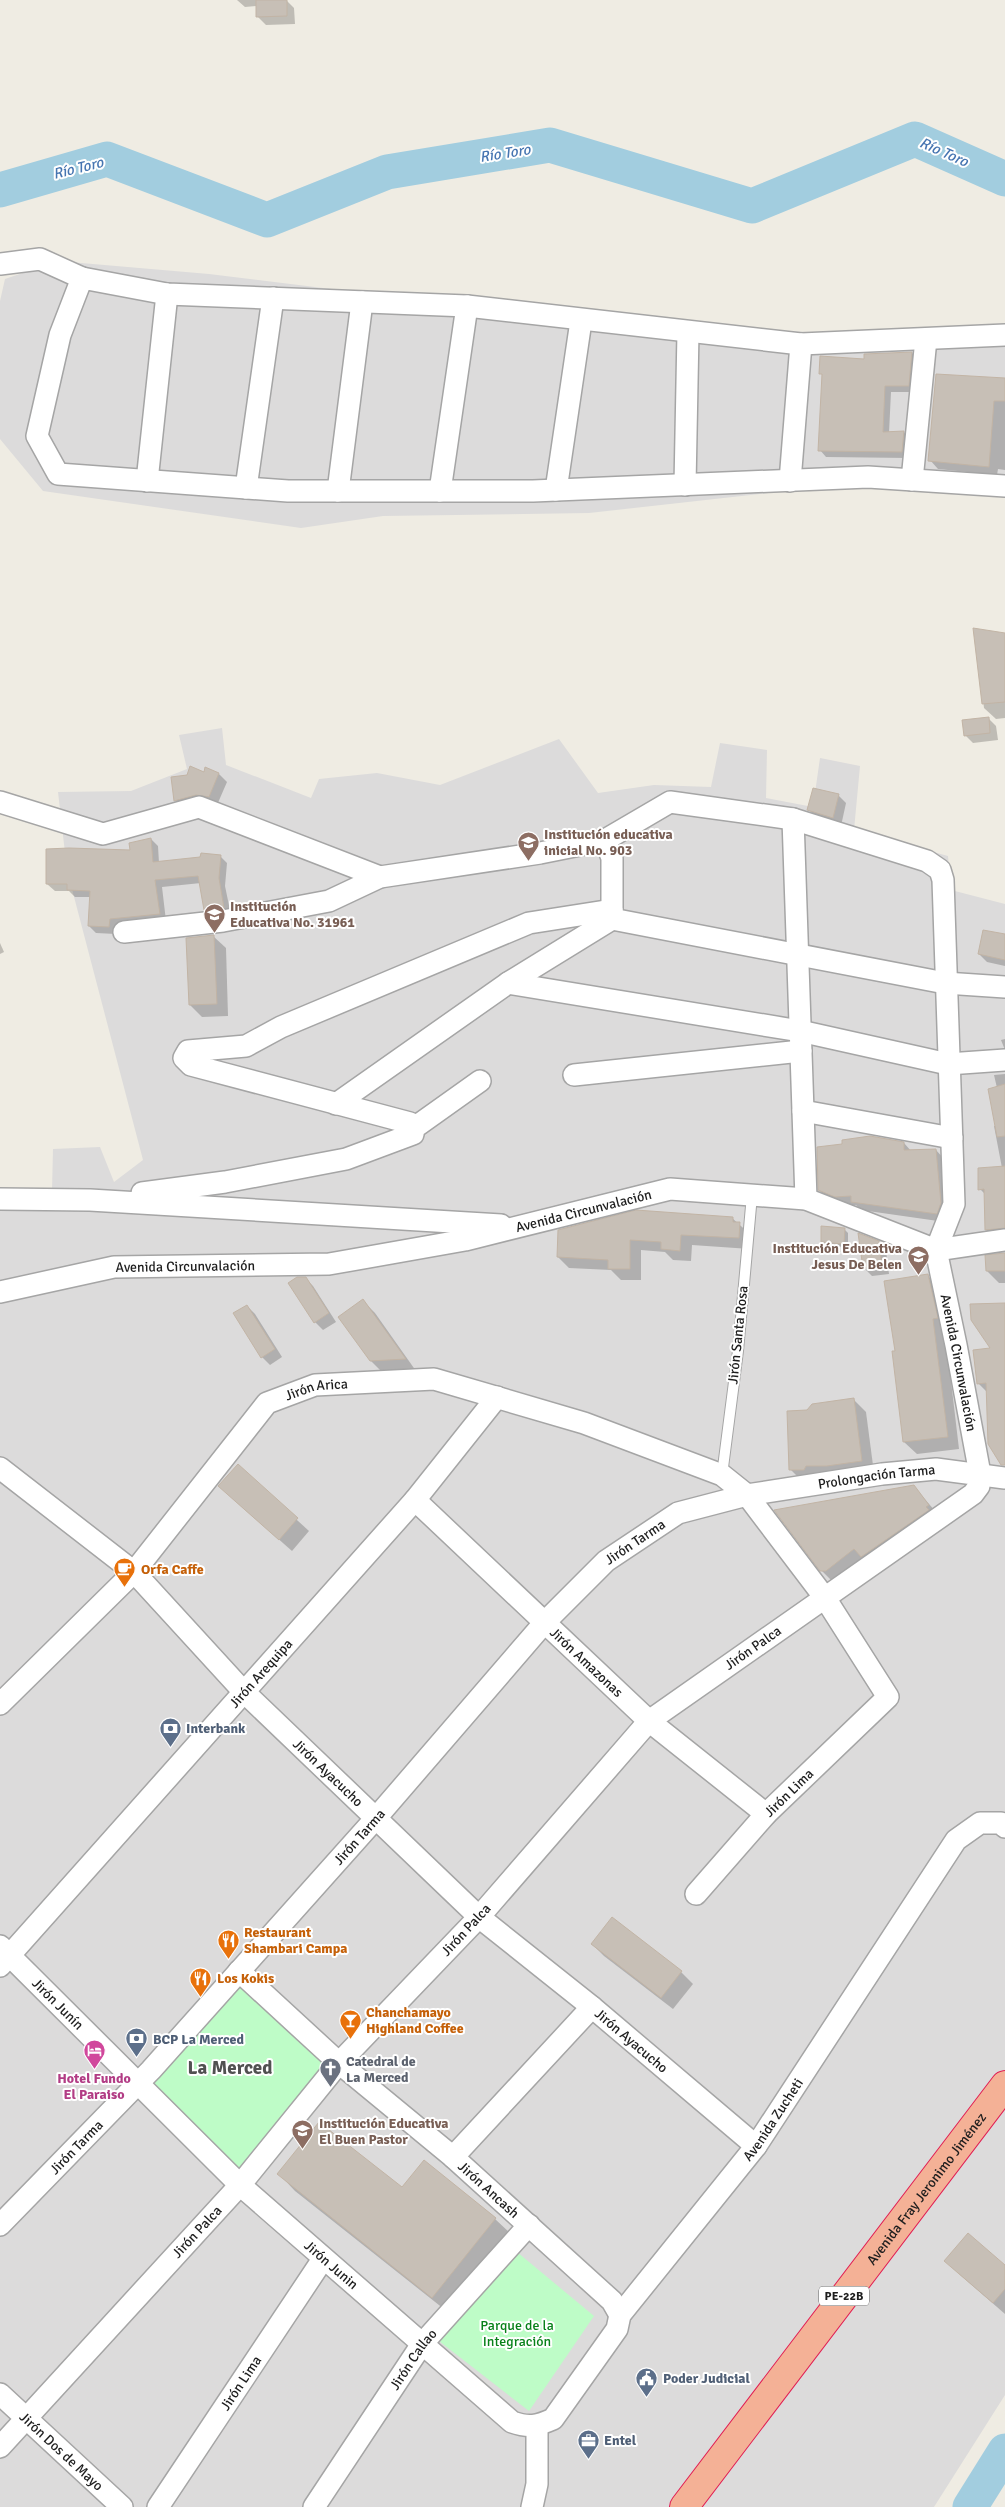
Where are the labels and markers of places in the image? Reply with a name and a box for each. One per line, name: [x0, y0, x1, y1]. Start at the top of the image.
place label: Institución educativa inicial No. 903: [544, 826, 673, 859]
school or university icon: Institución educativa inicial No. 903: [516, 830, 540, 861]
place label: Institución Educativa No. 31961: [230, 898, 355, 931]
school or university icon: Institución Educativa No. 31961: [202, 902, 226, 933]
place label: Institución Educativa Jesus De Belen: [772, 1240, 902, 1273]
school or university icon: Institución Educativa Jesus De Belen: [906, 1244, 930, 1275]
cafe icon: Orfa Caffe: [113, 1557, 137, 1588]
place label: Orfa Caffe: [141, 1561, 204, 1578]
bank icon: Interbank: [158, 1716, 182, 1747]
place label: Interbank: [186, 1720, 246, 1737]
place label: Restaurant Shambari Campa: [244, 1924, 347, 1957]
restaurant icon: Restaurant Shambari Campa: [216, 1928, 240, 1959]
restaurant icon: Los Kokis: [189, 1966, 213, 1997]
place label: Los Kokis: [217, 1970, 274, 1987]
place label: Chanchamayo Highland Coffee: [366, 2004, 464, 2037]
bar icon: Chanchamayo Highland Coffee: [338, 2008, 362, 2039]
bank icon: BCP La Merced: [125, 2027, 149, 2058]
place label: BCP La Merced: [153, 2031, 244, 2048]
hotel icon: Hotel Fundo El Paraiso: [82, 2038, 106, 2069]
place label: Catedral de La Merced: [346, 2053, 416, 2086]
church icon: Catedral de La Merced: [318, 2057, 342, 2088]
place label: Hotel Fundo El Paraiso: [57, 2070, 131, 2103]
place label: Institución Educativa El Buen Pastor: [319, 2115, 449, 2148]
school or university icon: Institución Educativa El Buen Pastor: [291, 2119, 315, 2150]
public building icon: Poder Judicial: [635, 2366, 659, 2397]
place label: Poder Judicial: [663, 2370, 750, 2387]
office icon: Entel: [576, 2428, 600, 2459]
place label: Entel: [604, 2432, 637, 2449]

